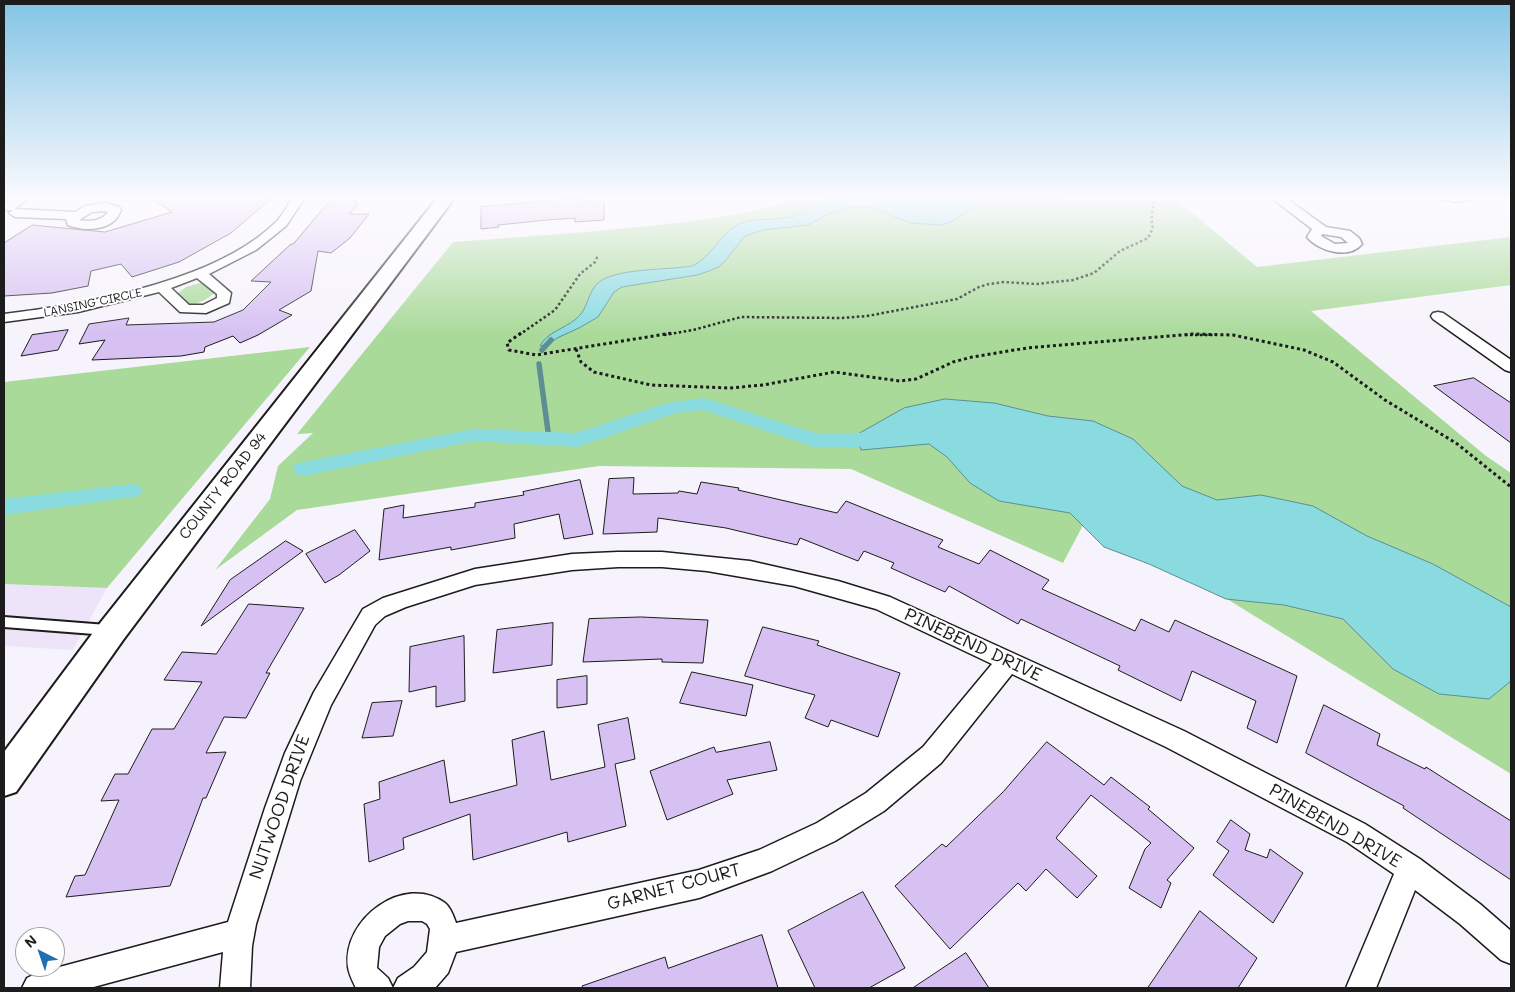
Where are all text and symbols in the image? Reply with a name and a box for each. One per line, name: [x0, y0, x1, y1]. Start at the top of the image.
street label: LANSING CIRCLE: [42, 286, 144, 320]
street label: COUNTY ROAD 94: [175, 429, 271, 543]
street label: PINEBEND DRIVE: [901, 604, 1045, 686]
street label: NUTWOOD DRIVE: [245, 732, 315, 882]
street label: PINEBEND DRIVE: [1265, 779, 1405, 873]
street label: GARNET COURT: [605, 859, 743, 915]
north arrow: [15, 927, 65, 977]
text: N: [20, 930, 41, 952]

